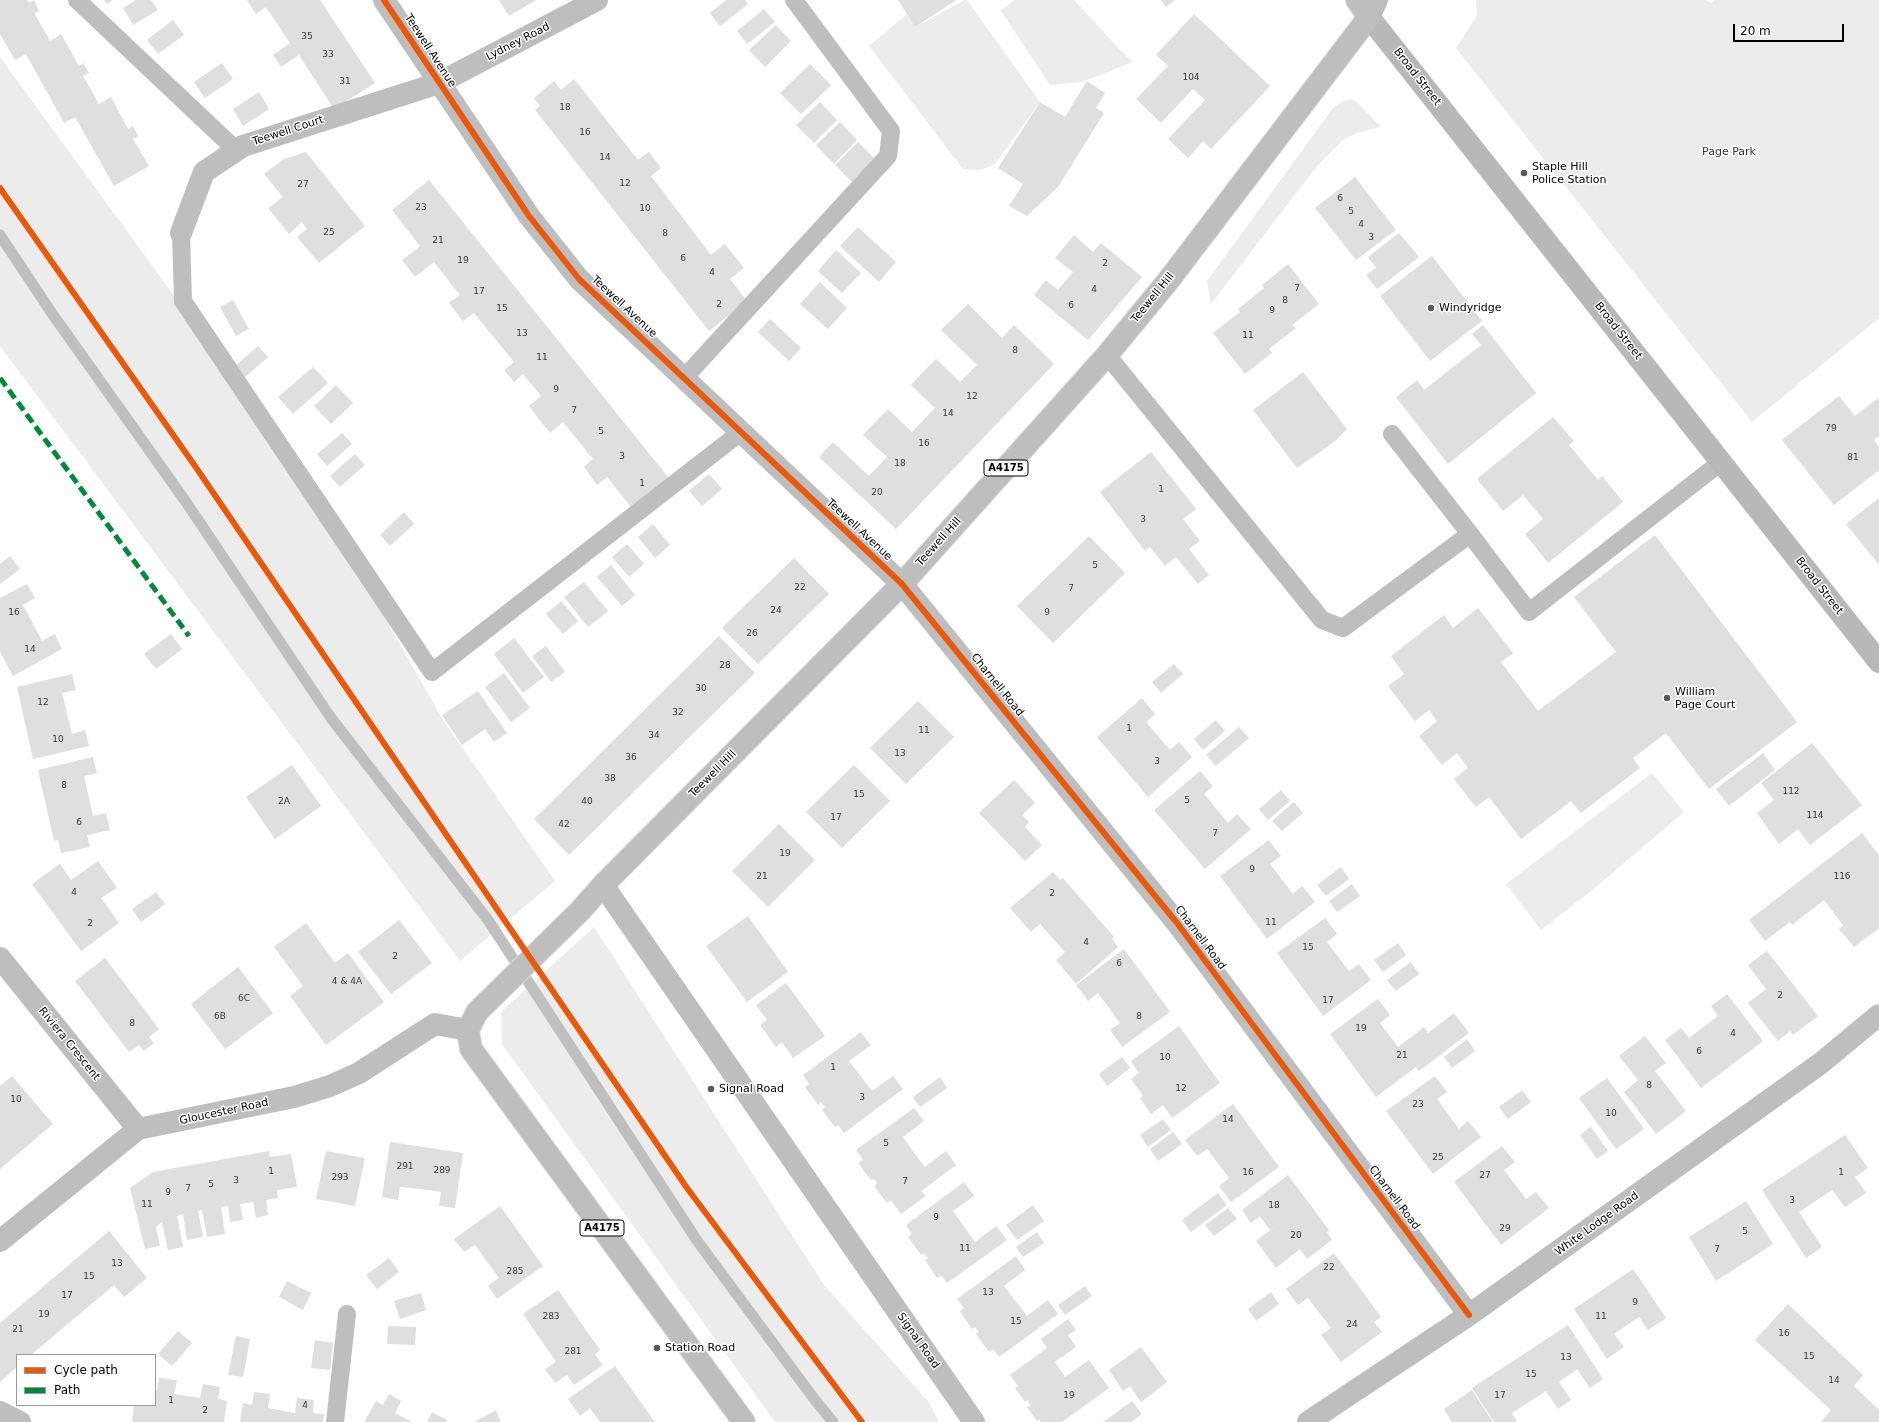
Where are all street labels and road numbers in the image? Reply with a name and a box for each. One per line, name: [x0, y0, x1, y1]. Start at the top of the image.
street label: Teewell Avenue: [401, 12, 459, 90]
street label: Lydney Road: [484, 20, 552, 64]
street label: Broad Street: [1390, 46, 1444, 108]
street label: Teewell Court: [251, 113, 325, 149]
street label: Teewell Hill: [1129, 270, 1177, 326]
street label: Teewell Avenue: [589, 273, 659, 341]
street label: Broad Street: [1591, 300, 1645, 362]
road number: A4175: [984, 460, 1028, 476]
street label: Teewell Avenue: [824, 496, 894, 564]
street label: Teewell Hill: [914, 515, 964, 569]
street label: Broad Street: [1792, 555, 1846, 617]
street label: Charnell Road: [968, 651, 1026, 719]
street label: Teewell Hill: [687, 748, 739, 800]
street label: Charnell Road: [1172, 903, 1228, 973]
street label: Riviera Crescent: [35, 1005, 103, 1083]
street label: Gloucester Road: [178, 1096, 270, 1128]
street label: Charnell Road: [1366, 1163, 1422, 1233]
street label: White Lodge Road: [1553, 1189, 1641, 1259]
road number: A4175: [580, 1220, 624, 1236]
street label: Signal Road: [894, 1311, 942, 1371]

